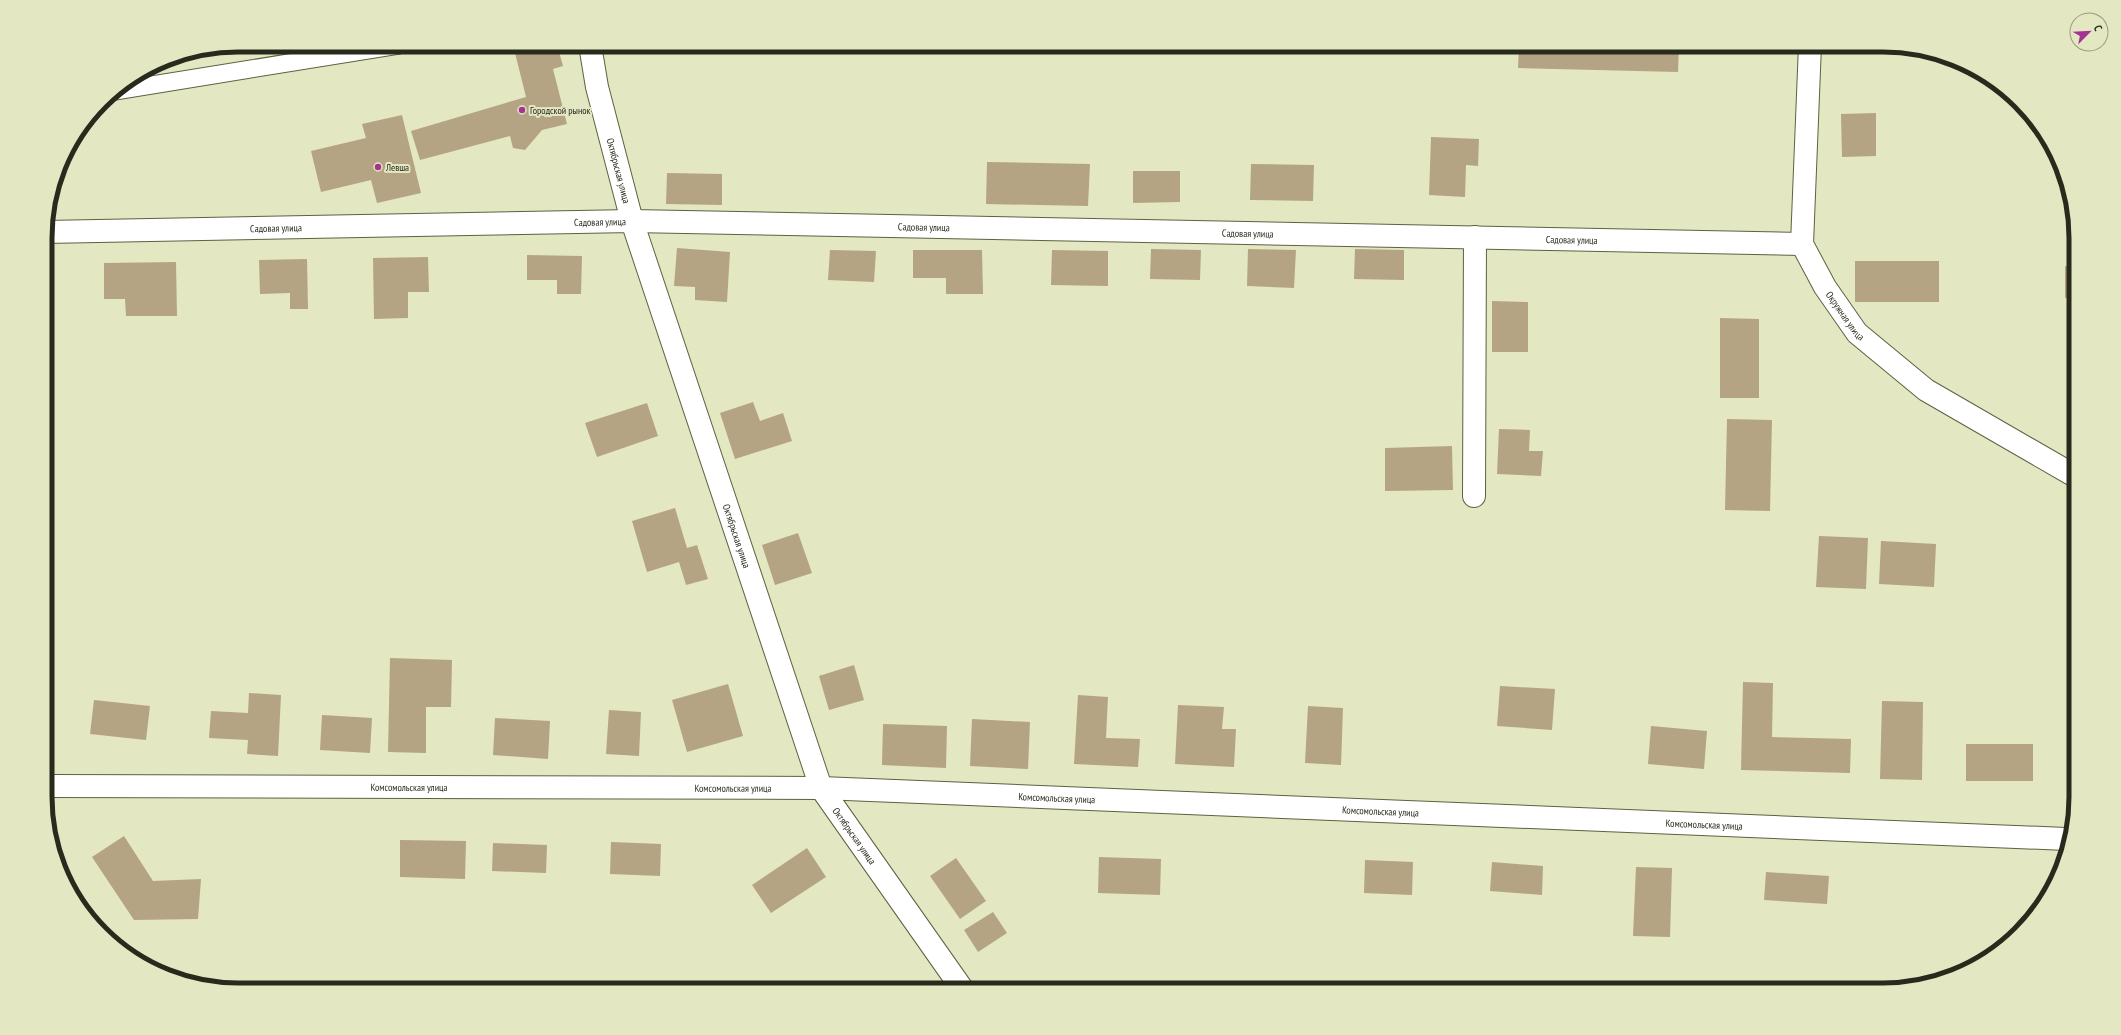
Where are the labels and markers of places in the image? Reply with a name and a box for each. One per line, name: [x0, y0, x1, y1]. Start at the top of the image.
place label: Городской рынок: [530, 104, 591, 117]
marker: Городской рынок: [517, 105, 527, 115]
place label: Левша: [385, 161, 409, 174]
marker: Левша: [373, 162, 383, 172]

